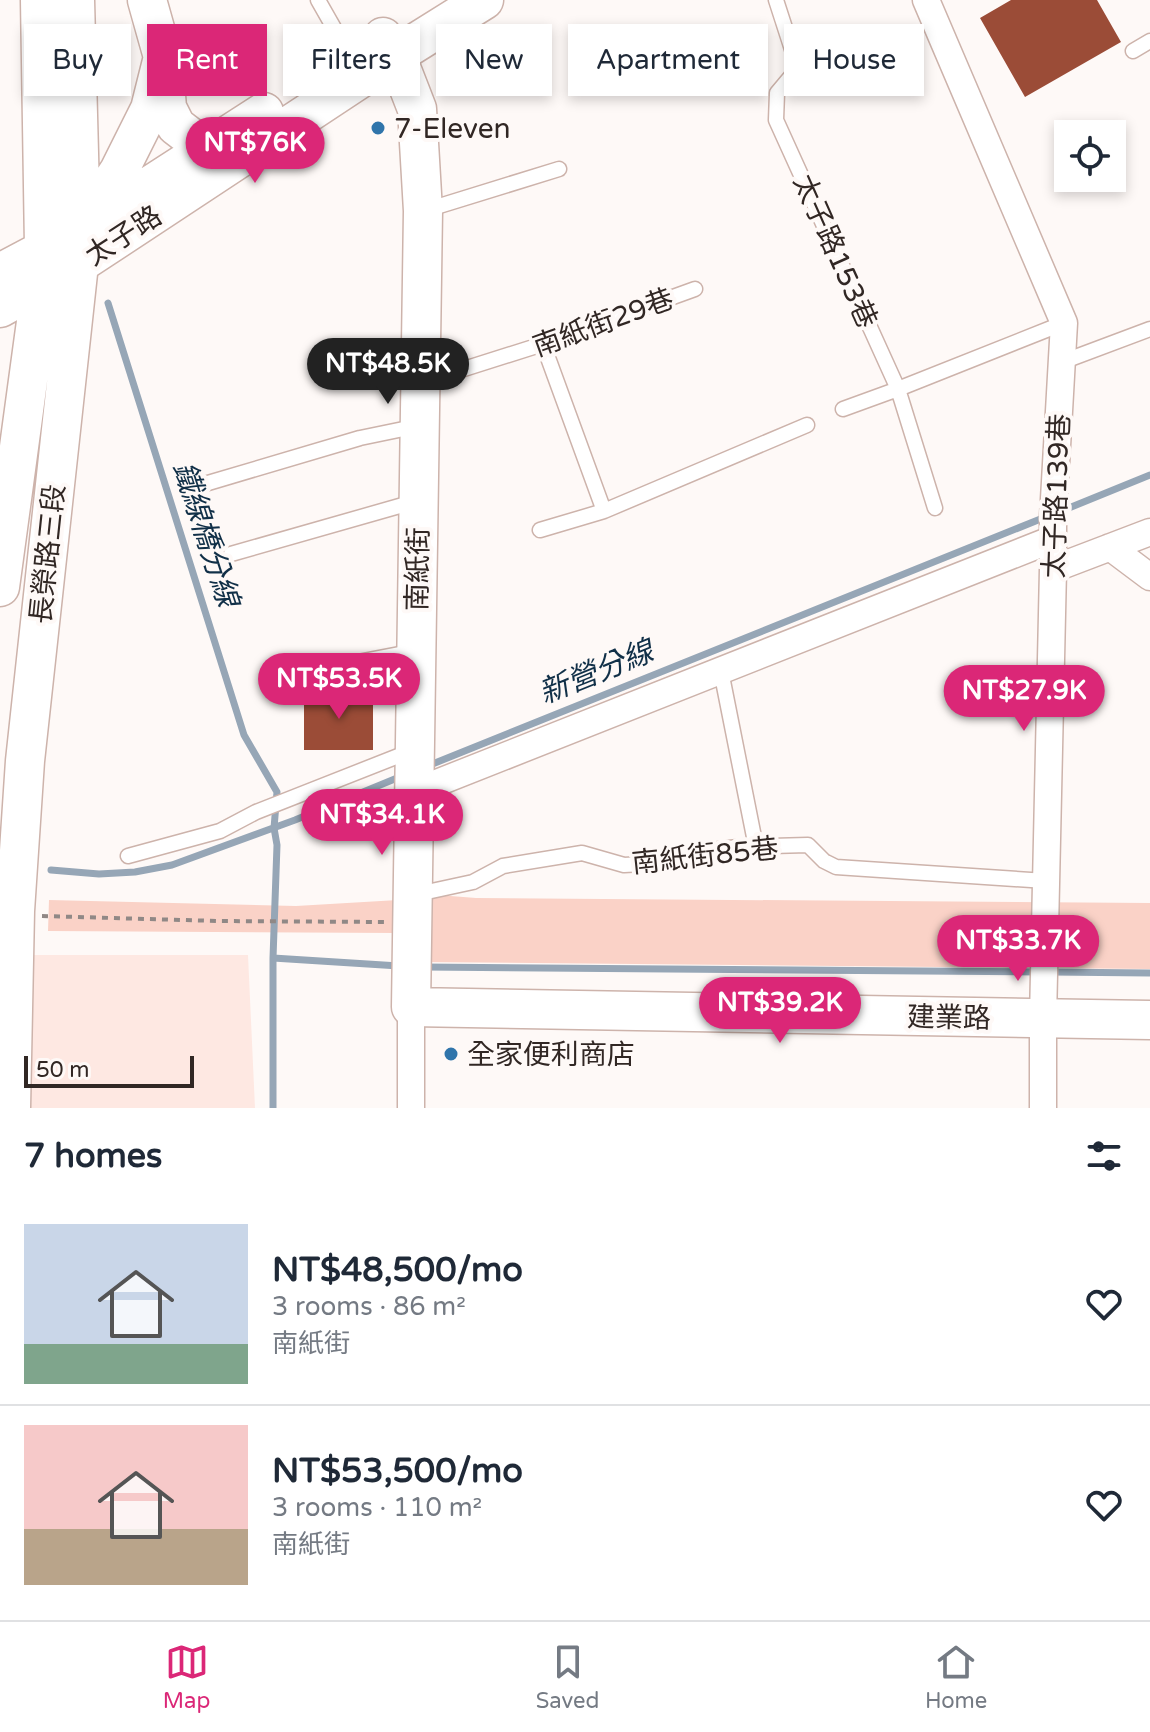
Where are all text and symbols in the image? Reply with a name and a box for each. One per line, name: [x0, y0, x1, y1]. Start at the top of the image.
chip: Buy: [24, 24, 131, 96]
chip: Rent: [147, 24, 267, 96]
chip: Filters: [283, 24, 420, 96]
chip: New: [436, 24, 552, 96]
chip: Apartment: [568, 24, 768, 96]
chip: House: [784, 24, 924, 96]
place label: 7-Eleven: [394, 112, 511, 146]
pin: NT$76K: [190, 117, 320, 185]
marker: 7-Eleven: [369, 119, 387, 137]
map controls: [1054, 120, 1126, 192]
button: locate: [1054, 120, 1126, 192]
text: NT$76K: [204, 127, 306, 158]
street label: 太子路153巷: [786, 169, 884, 334]
street label: 太子路: [79, 199, 168, 273]
street label: 南紙街29巷: [528, 282, 678, 364]
pin: NT$48.5K: [305, 338, 471, 406]
text: NT$48.5K: [325, 348, 451, 379]
street label: 太子路139巷: [1037, 413, 1077, 579]
water label: 鐵線橋分線: [165, 457, 247, 614]
street label: 長榮路三段: [24, 483, 72, 626]
street label: 南紙街: [400, 527, 436, 611]
water label: 新營分線: [534, 632, 662, 712]
pin: NT$53.5K: [256, 653, 422, 721]
text: NT$53.5K: [276, 663, 402, 694]
pin: NT$27.9K: [941, 665, 1107, 733]
text: NT$27.9K: [962, 675, 1086, 706]
pin: NT$34.1K: [299, 789, 465, 857]
text: NT$34.1K: [319, 799, 445, 830]
street label: 南紙街85巷: [630, 831, 780, 881]
pin: NT$33.7K: [935, 915, 1101, 983]
text: NT$33.7K: [955, 925, 1081, 956]
pin: NT$39.2K: [697, 977, 863, 1045]
text: NT$39.2K: [717, 987, 843, 1018]
street label: 建業路: [907, 1000, 991, 1036]
place label: 全家便利商店: [467, 1038, 635, 1072]
marker: 全家便利商店: [442, 1045, 460, 1063]
scale bar: [24, 1052, 194, 1088]
text: 50 m: [36, 1057, 90, 1083]
icon: filters: [1082, 1134, 1126, 1178]
text: 7 homes: [24, 1136, 162, 1177]
text: NT$48,500/mo: [272, 1250, 523, 1291]
icon: home: [88, 1256, 184, 1352]
icon: heart: [1082, 1282, 1126, 1326]
text: 3 rooms · 86 m²: [272, 1291, 466, 1322]
text: 南紙街: [272, 1328, 350, 1359]
text: NT$53,500/mo: [272, 1451, 523, 1492]
icon: home: [88, 1457, 184, 1553]
icon: heart: [1082, 1483, 1126, 1527]
text: 3 rooms · 110 m²: [272, 1492, 482, 1523]
text: 南紙街: [272, 1529, 350, 1560]
tab: Map: [163, 1640, 210, 1714]
tab: Saved: [536, 1640, 599, 1714]
tab: Home: [925, 1640, 987, 1714]

